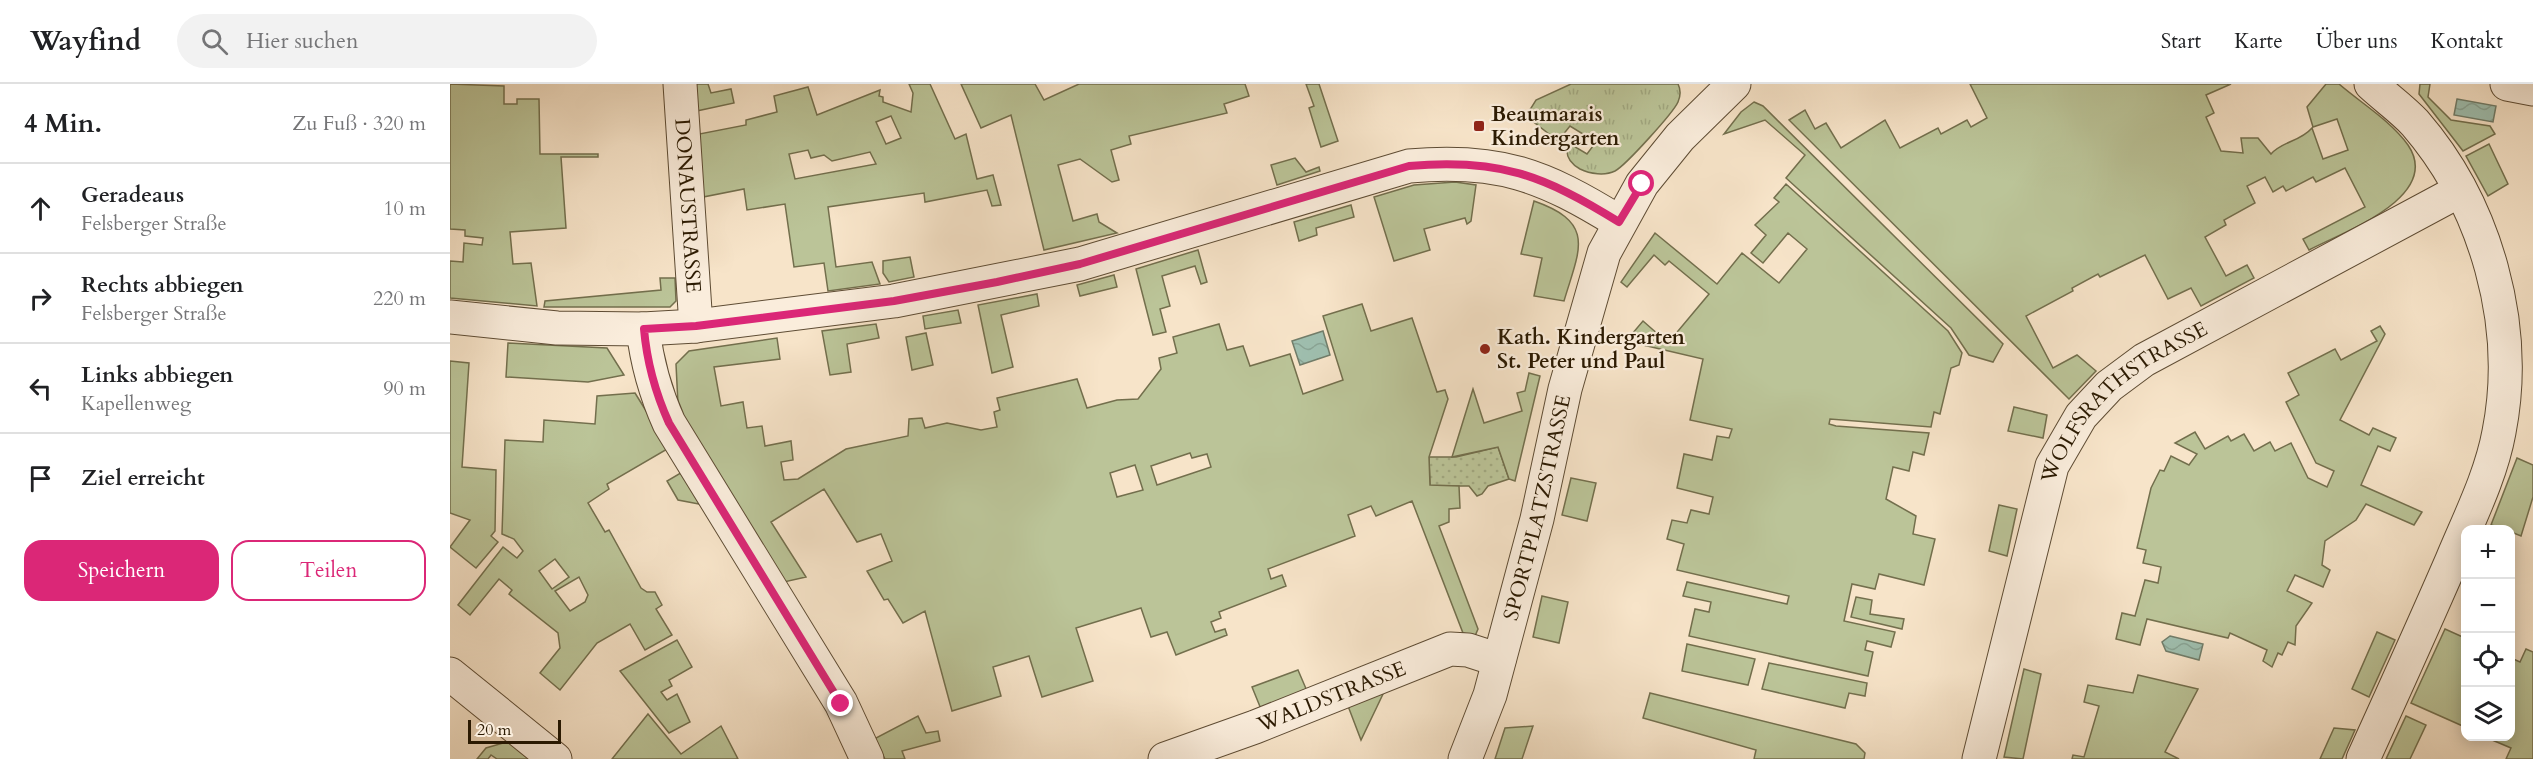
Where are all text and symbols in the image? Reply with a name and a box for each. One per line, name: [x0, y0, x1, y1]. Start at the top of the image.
search box: [177, 14, 597, 68]
text: Wayfind: [30, 22, 141, 60]
icon: search: [198, 25, 231, 58]
text: Hier suchen: [246, 26, 358, 56]
text: Start: [2161, 27, 2201, 56]
text: Karte: [2234, 27, 2283, 56]
text: Über uns: [2316, 27, 2398, 56]
text: Kontakt: [2431, 27, 2503, 56]
place label: Beaumarais Kindergarten: [1491, 100, 1620, 153]
text: 4 Min.: [24, 106, 102, 141]
text: Zu Fuß · 320 m: [292, 110, 426, 137]
street label: DONAUSTRASSE: [667, 118, 708, 294]
marker: Beaumarais Kindergarten: [1472, 119, 1486, 133]
route start: [1628, 170, 1654, 196]
text: Geradeaus: [81, 180, 184, 210]
icon: ahead: [24, 192, 57, 225]
text: 10 m: [383, 195, 426, 222]
text: Felsberger Straße: [81, 210, 227, 237]
text: Rechts abbiegen: [81, 270, 244, 300]
icon: right: [24, 282, 57, 315]
text: 220 m: [373, 285, 426, 312]
text: Felsberger Straße: [81, 300, 227, 327]
street label: WOLFSRATHSTRASSE: [2034, 315, 2213, 486]
place label: Kath. Kindergarten St. Peter und Paul: [1497, 323, 1686, 376]
marker: Kath. Kindergarten St. Peter und Paul: [1478, 342, 1492, 356]
text: Links abbiegen: [81, 360, 233, 390]
icon: left: [24, 372, 57, 405]
text: 90 m: [383, 375, 426, 402]
text: Kapellenweg: [81, 390, 191, 417]
street label: SPORTPLATZSTRASSE: [1497, 392, 1578, 624]
icon: arrive: [24, 462, 57, 495]
text: Ziel erreicht: [81, 463, 205, 493]
map controls: [2461, 525, 2515, 741]
button: +: [2461, 525, 2515, 579]
button: Speichern: [24, 540, 219, 601]
button: Teilen: [231, 540, 426, 601]
button: −: [2461, 579, 2515, 633]
button: locate: [2461, 633, 2515, 687]
street label: WALDSTRASSE: [1252, 654, 1410, 740]
button: layers: [2461, 687, 2515, 741]
route end: [827, 690, 853, 716]
scale bar: [468, 717, 561, 744]
text: 20 m: [477, 719, 511, 741]

